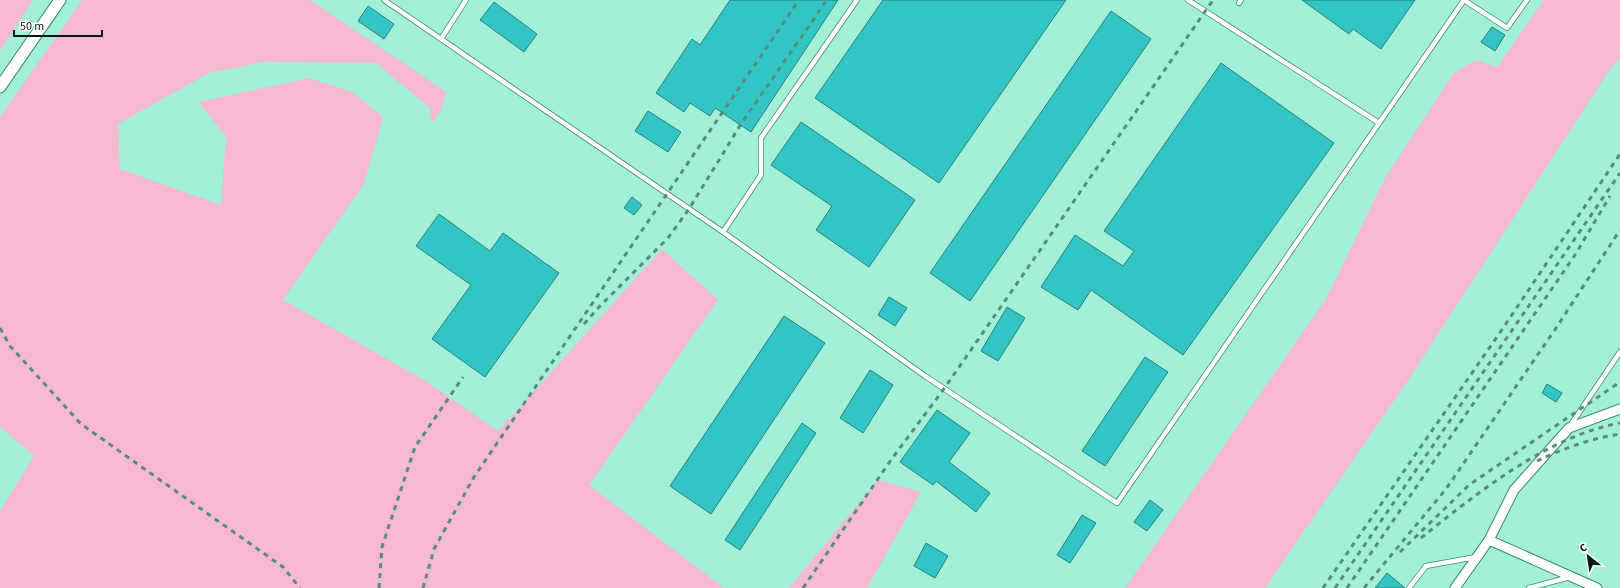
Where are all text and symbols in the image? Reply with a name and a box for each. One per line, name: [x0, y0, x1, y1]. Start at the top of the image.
scale bar: [14, 12, 102, 38]
text: 50 m: [20, 18, 44, 35]
north arrow: [1568, 536, 1608, 576]
text: С: [1577, 539, 1590, 556]

